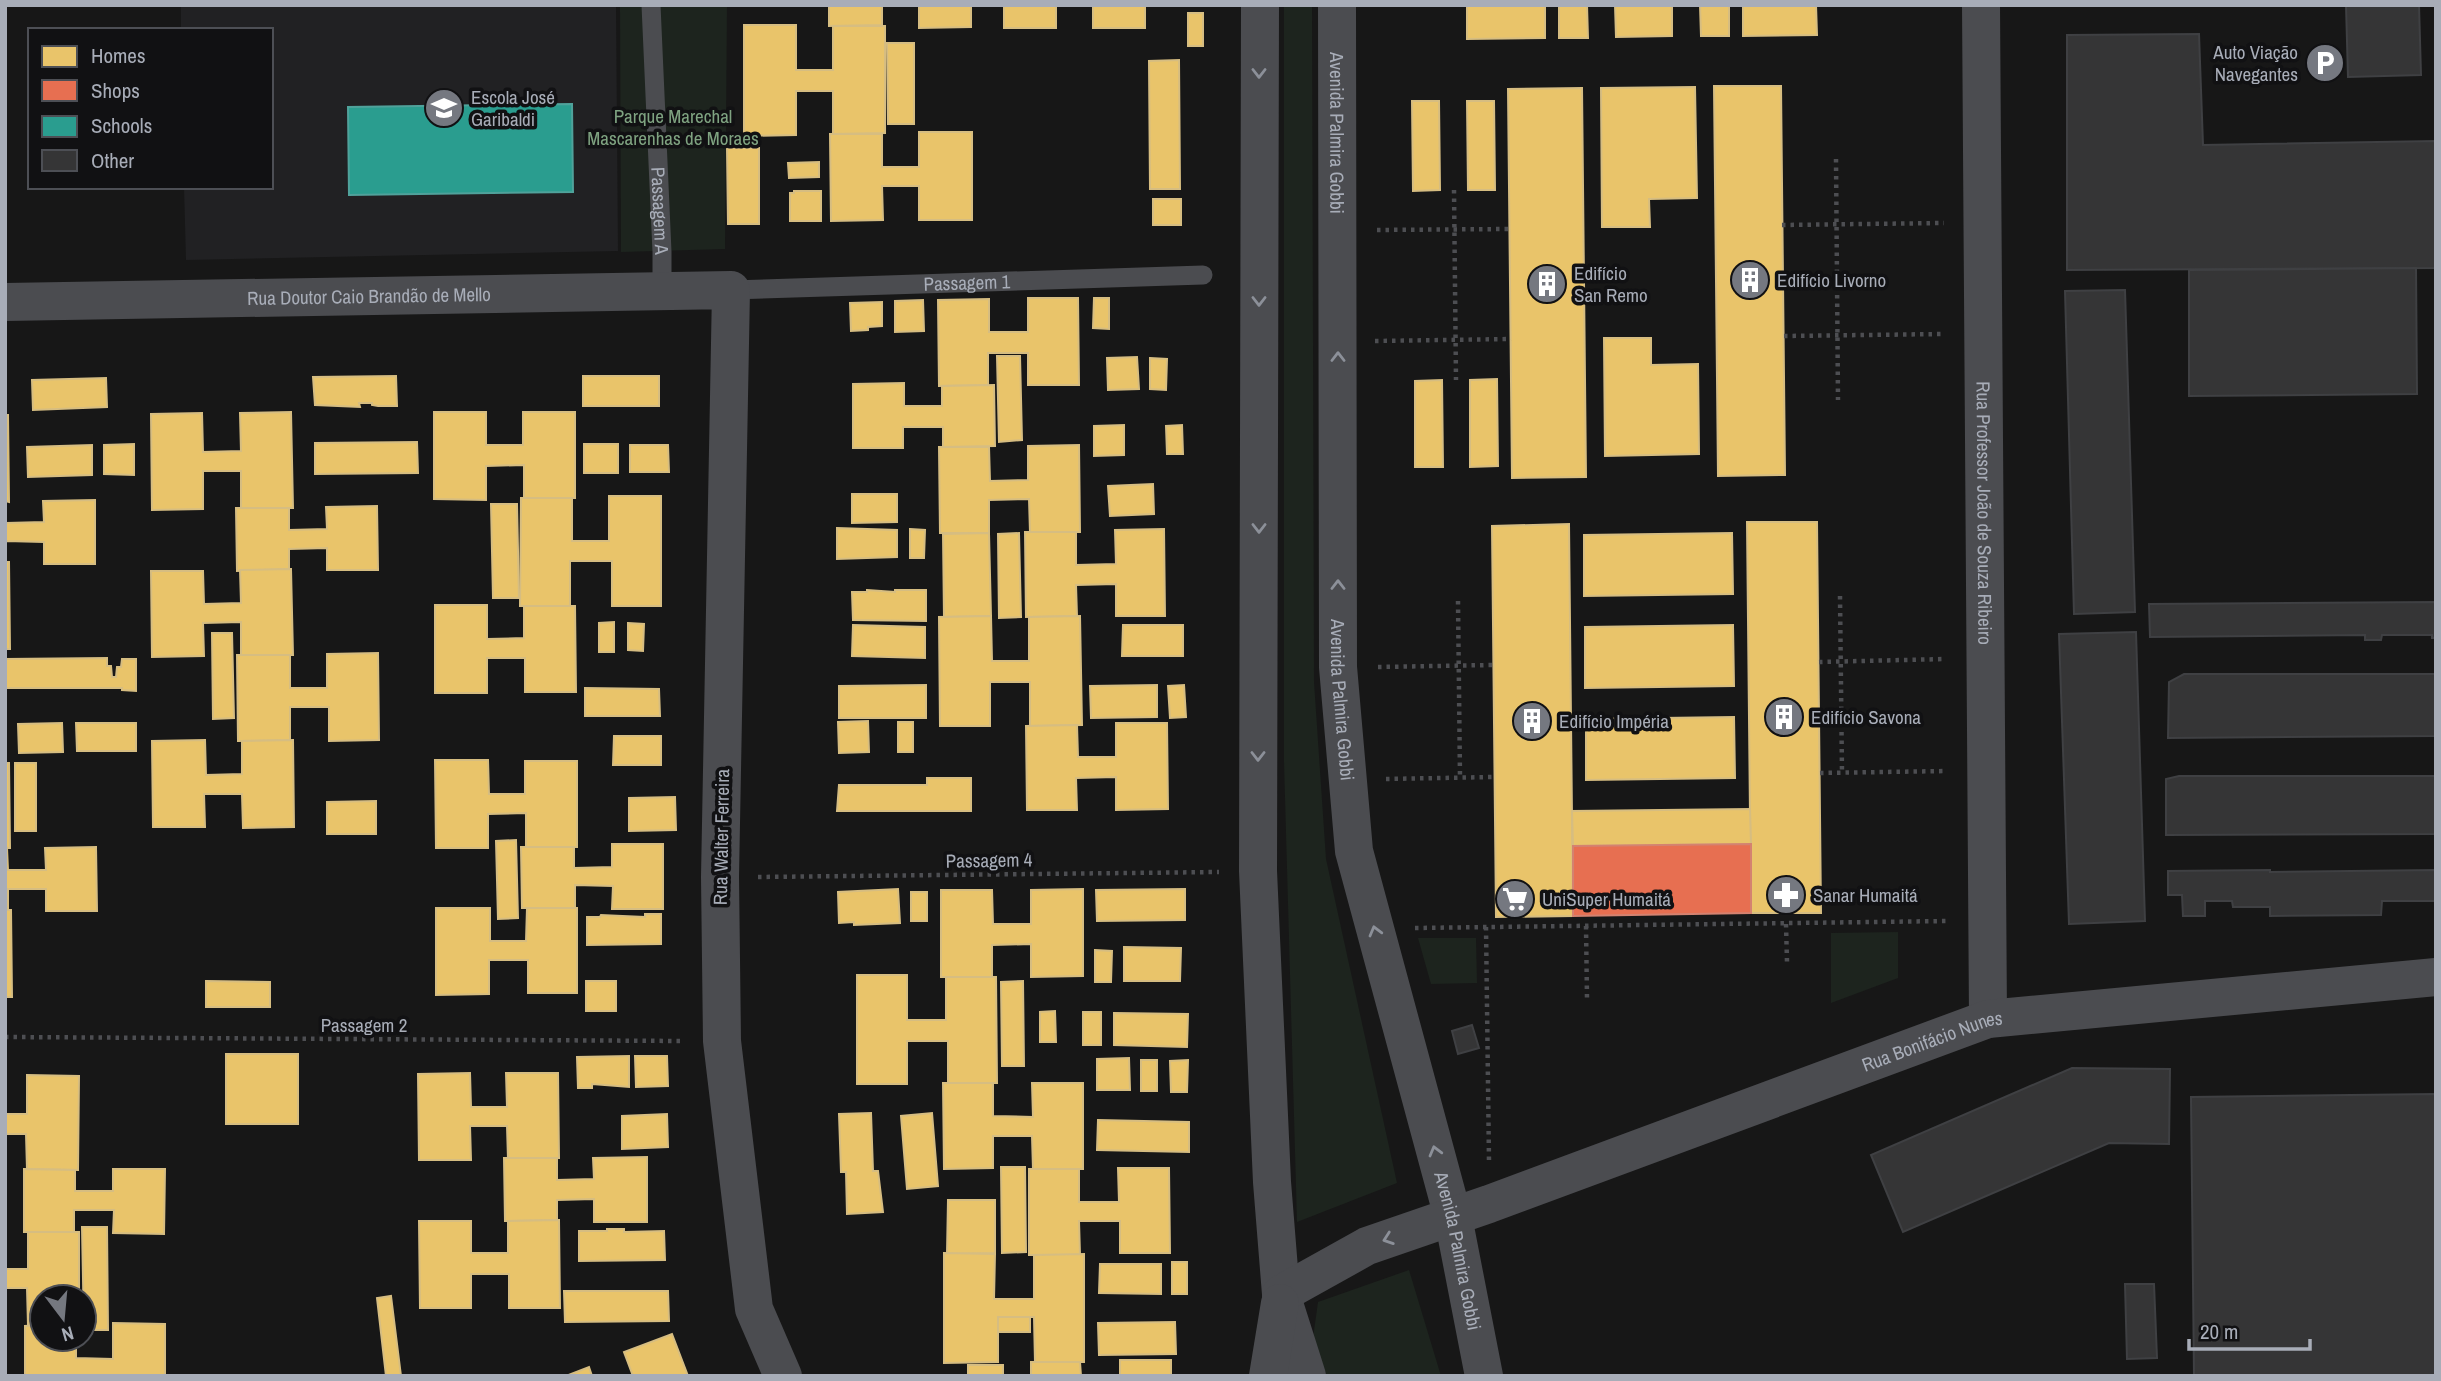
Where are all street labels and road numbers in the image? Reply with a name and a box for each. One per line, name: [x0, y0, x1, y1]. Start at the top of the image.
street label: Avenida Palmira Gobbi: [1324, 51, 1350, 214]
street label: Passagem A: [645, 166, 675, 256]
street label: Passagem 1: [923, 268, 1011, 297]
street label: Rua Doutor Caio Brandão de Mello: [247, 281, 491, 311]
street label: Rua Professor João de Souza Ribeiro: [1971, 381, 1998, 645]
street label: Avenida Palmira Gobbi: [1325, 618, 1361, 782]
street label: Rua Walter Ferreira: [707, 768, 735, 905]
street label: Passagem 4: [945, 846, 1033, 874]
street label: Rua Bonifácio Nunes: [1858, 1005, 2004, 1078]
street label: Passagem 2: [321, 1012, 407, 1038]
street label: Avenida Palmira Gobbi: [1428, 1167, 1488, 1332]

